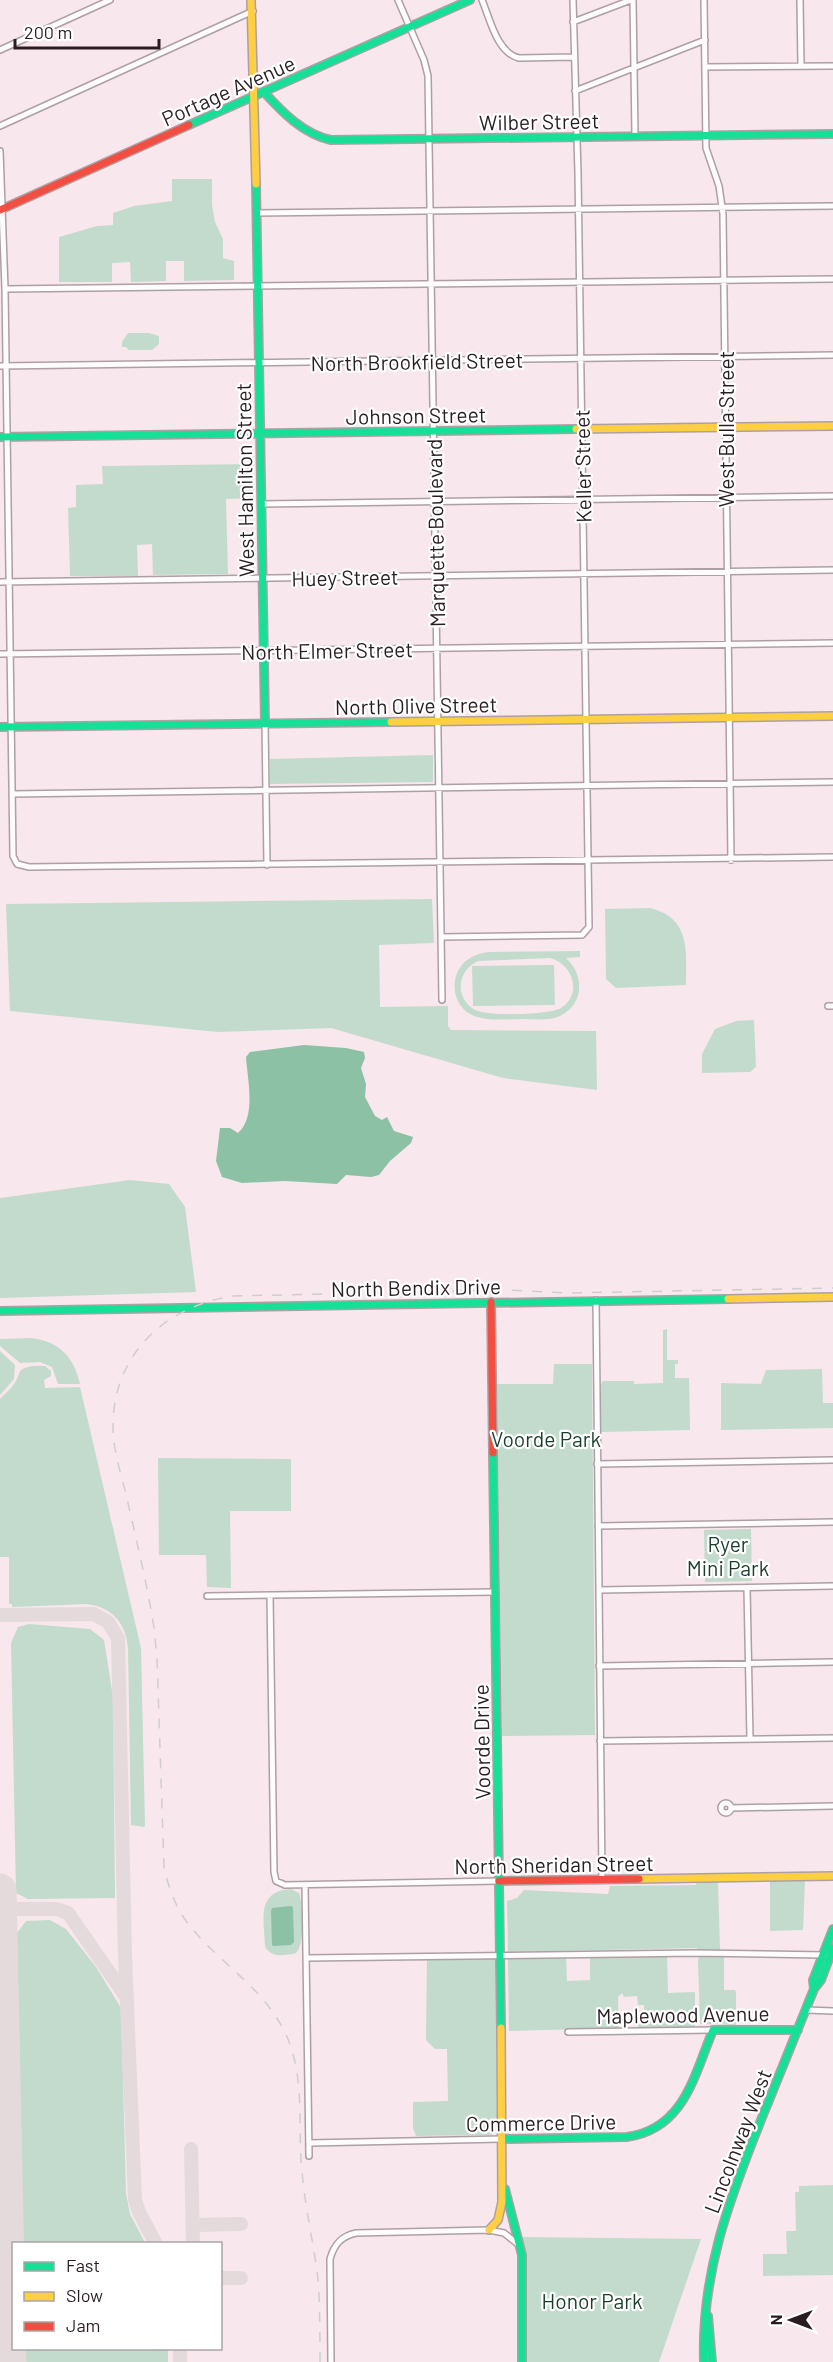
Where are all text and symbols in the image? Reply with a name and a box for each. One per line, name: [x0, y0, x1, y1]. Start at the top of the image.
scale bar: [15, 12, 159, 50]
text: 200 m: [24, 21, 72, 43]
street label: Portage Avenue: [158, 49, 298, 131]
street label: Wilber Street: [479, 107, 599, 135]
street label: North Brookfield Street: [310, 347, 524, 375]
street label: West Bulla Street: [713, 351, 738, 507]
street label: West Hamilton Street: [230, 383, 258, 577]
street label: Johnson Street: [345, 401, 487, 429]
street label: Keller Street: [569, 409, 595, 523]
street label: Marquette Boulevard: [421, 439, 449, 627]
street label: Huey Street: [291, 564, 399, 590]
street label: North Elmer Street: [241, 636, 413, 664]
street label: North Olive Street: [335, 691, 497, 719]
street label: North Bendix Drive: [331, 1273, 501, 1301]
park label: Voorde Park: [491, 1426, 601, 1451]
park label: Ryer Mini Park: [687, 1531, 769, 1580]
street label: Voorde Drive: [467, 1684, 495, 1800]
street label: North Sheridan Street: [454, 1850, 654, 1878]
street label: Maplewood Avenue: [596, 2000, 770, 2028]
street label: Lincolnway West: [698, 2065, 776, 2217]
street label: Commerce Drive: [466, 2108, 616, 2136]
legend: [12, 2242, 222, 2350]
text: Fast: [66, 2254, 100, 2276]
text: Slow: [66, 2284, 103, 2306]
park label: Honor Park: [542, 2288, 642, 2313]
north arrow: [761, 2290, 821, 2350]
text: Jam: [66, 2314, 100, 2336]
text: N: [766, 2315, 785, 2325]

